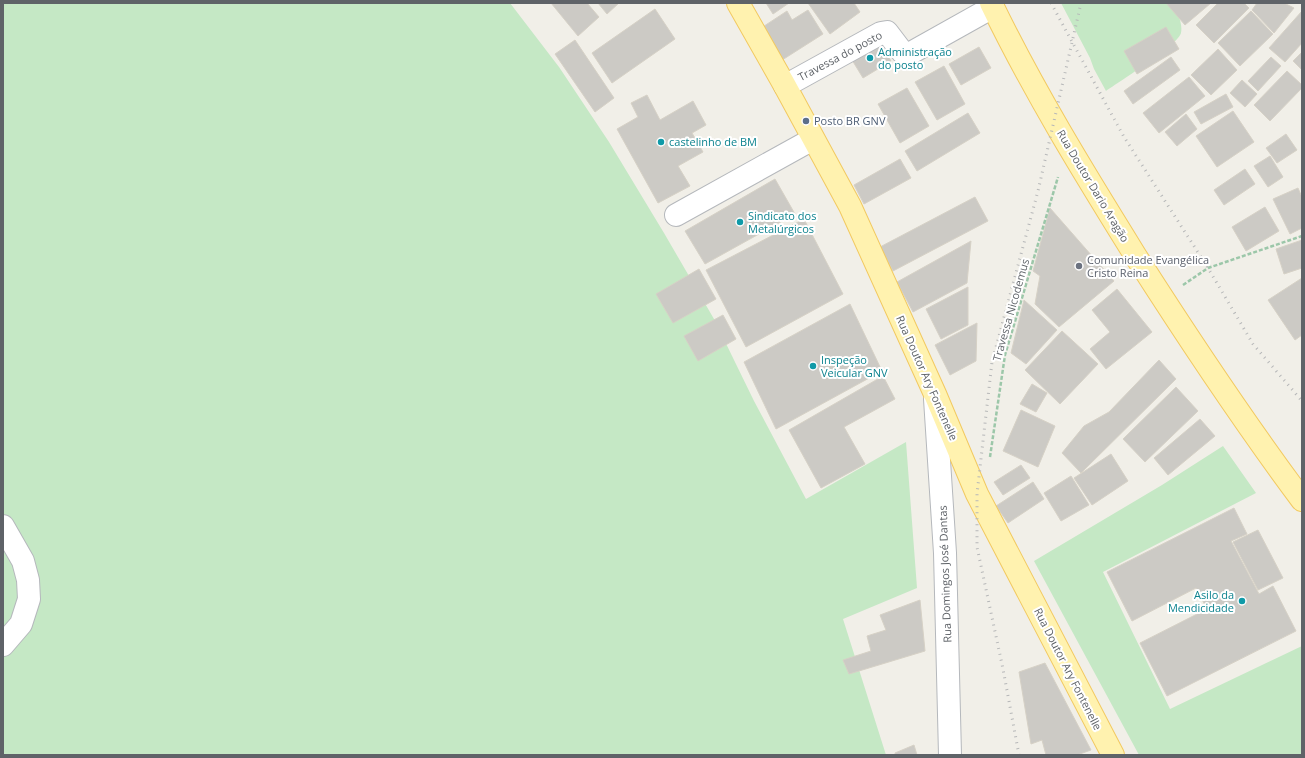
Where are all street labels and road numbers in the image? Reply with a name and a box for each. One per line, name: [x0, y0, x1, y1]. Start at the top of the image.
street label: Travessa do posto: [795, 27, 885, 84]
street label: Rua Doutor Dario Aragão: [1054, 127, 1133, 245]
street label: Travessa Nicodemus: [989, 257, 1032, 363]
street label: Rua Doutor Ary Fontenelle: [893, 313, 962, 443]
street label: Rua Domingos José Dantas: [935, 505, 954, 643]
street label: Rua Doutor Ary Fontenelle: [1031, 605, 1106, 732]

